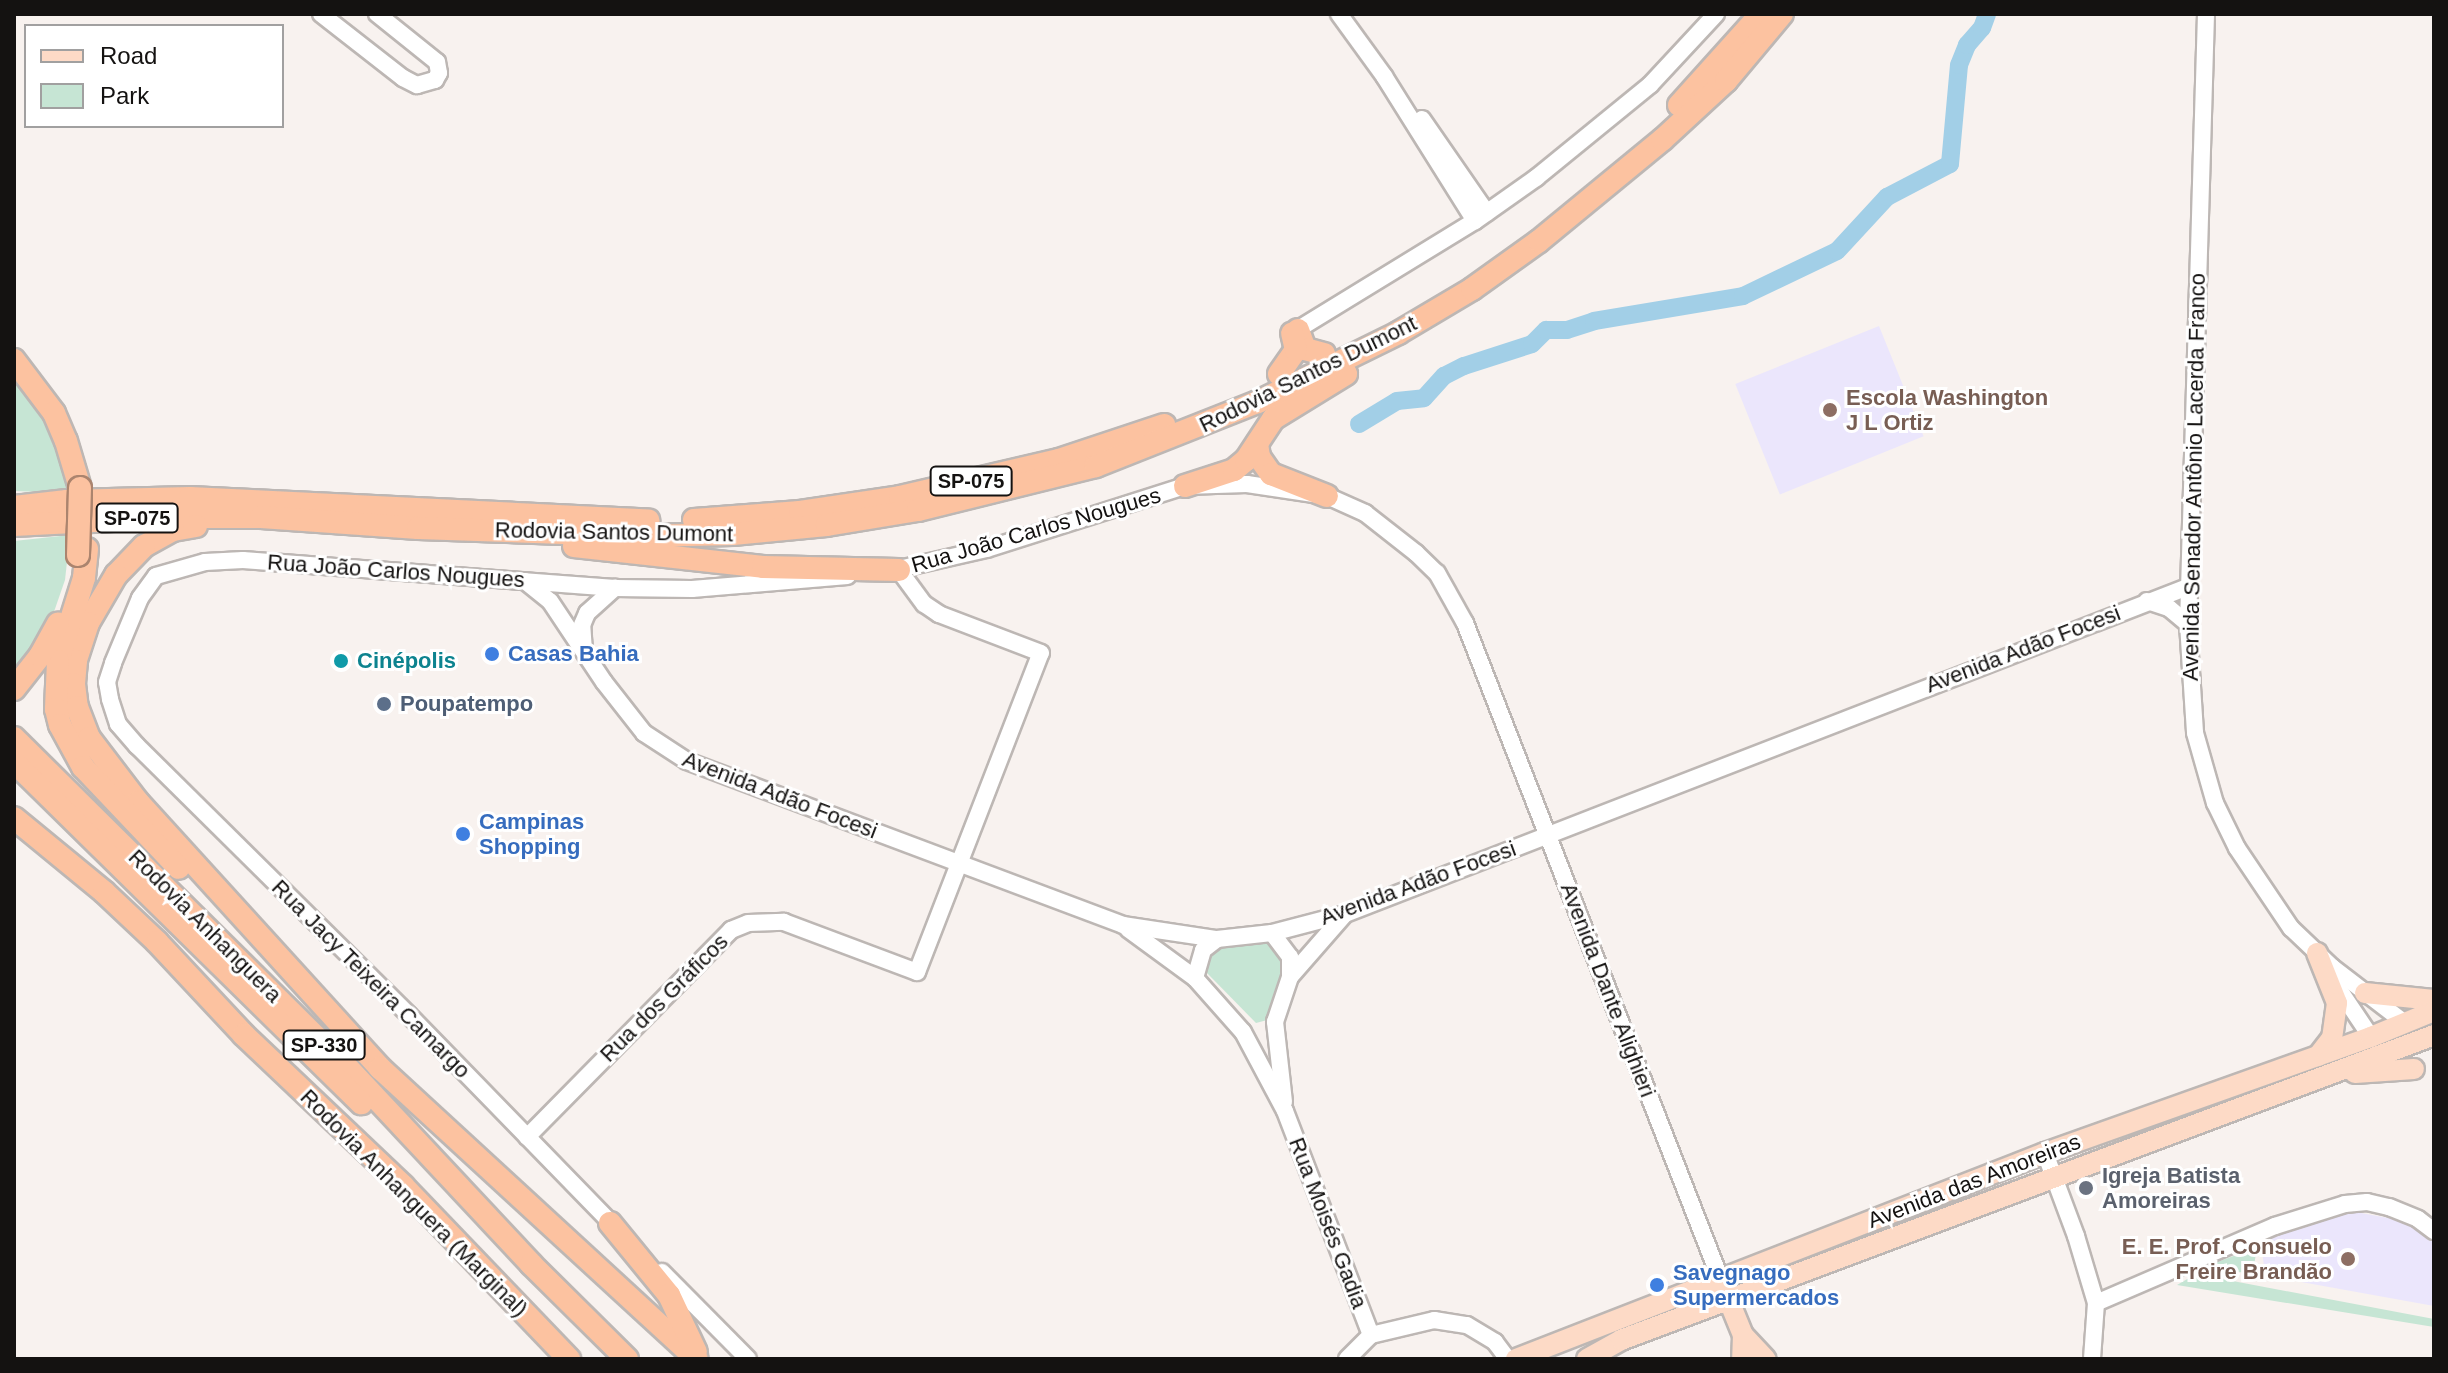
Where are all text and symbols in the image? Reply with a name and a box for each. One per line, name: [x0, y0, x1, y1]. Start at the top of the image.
legend: [24, 24, 284, 128]
text: Road: [100, 42, 157, 69]
text: Park: [100, 82, 149, 109]
street label: Avenida Senador Antônio Lacerda Franco: [2177, 272, 2211, 682]
street label: Rodovia Santos Dumont: [1195, 310, 1421, 438]
place label: Escola Washington J L Ortiz: [1846, 384, 2048, 436]
marker: Escola Washington J L Ortiz: [1821, 401, 1839, 419]
road number: SP-075: [929, 465, 1013, 497]
street label: Rua João Carlos Nougues: [908, 482, 1164, 578]
road number: SP-075: [95, 502, 179, 534]
street label: Rodovia Santos Dumont: [495, 517, 733, 547]
street label: Rua João Carlos Nougues: [266, 549, 526, 593]
street label: Avenida Adão Focesi: [1921, 599, 2125, 699]
place label: Casas Bahia: [508, 641, 639, 667]
marker: Casas Bahia: [483, 645, 501, 663]
place label: Cinépolis: [357, 648, 456, 674]
marker: Cinépolis: [332, 652, 350, 670]
place label: Poupatempo: [400, 691, 533, 717]
marker: Poupatempo: [375, 695, 393, 713]
street label: Avenida Adão Focesi: [678, 745, 882, 845]
place label: Campinas Shopping: [479, 808, 584, 860]
marker: Campinas Shopping: [454, 825, 472, 843]
street label: Avenida Adão Focesi: [1316, 835, 1520, 931]
street label: Rodovia Anhanguera: [123, 844, 287, 1008]
street label: Rua Jacy Teixeira Camargo: [266, 874, 476, 1084]
street label: Avenida Dante Alighieri: [1555, 879, 1661, 1101]
street label: Rua dos Gráficos: [595, 929, 733, 1067]
road number: SP-330: [282, 1029, 366, 1061]
street label: Rodovia Anhanguera (Marginal): [294, 1083, 534, 1323]
street label: Avenida das Amoreiras: [1863, 1128, 2085, 1234]
street label: Rua Moisés Gadia: [1283, 1134, 1373, 1312]
place label: Igreja Batista Amoreiras: [2102, 1162, 2240, 1214]
marker: Igreja Batista Amoreiras: [2077, 1179, 2095, 1197]
place label: E. E. Prof. Consuelo Freire Brandão: [2122, 1233, 2332, 1284]
marker: E. E. Prof. Consuelo Freire Brandão: [2339, 1250, 2357, 1268]
place label: Savegnago Supermercados: [1673, 1259, 1839, 1310]
marker: Savegnago Supermercados: [1648, 1276, 1666, 1294]

